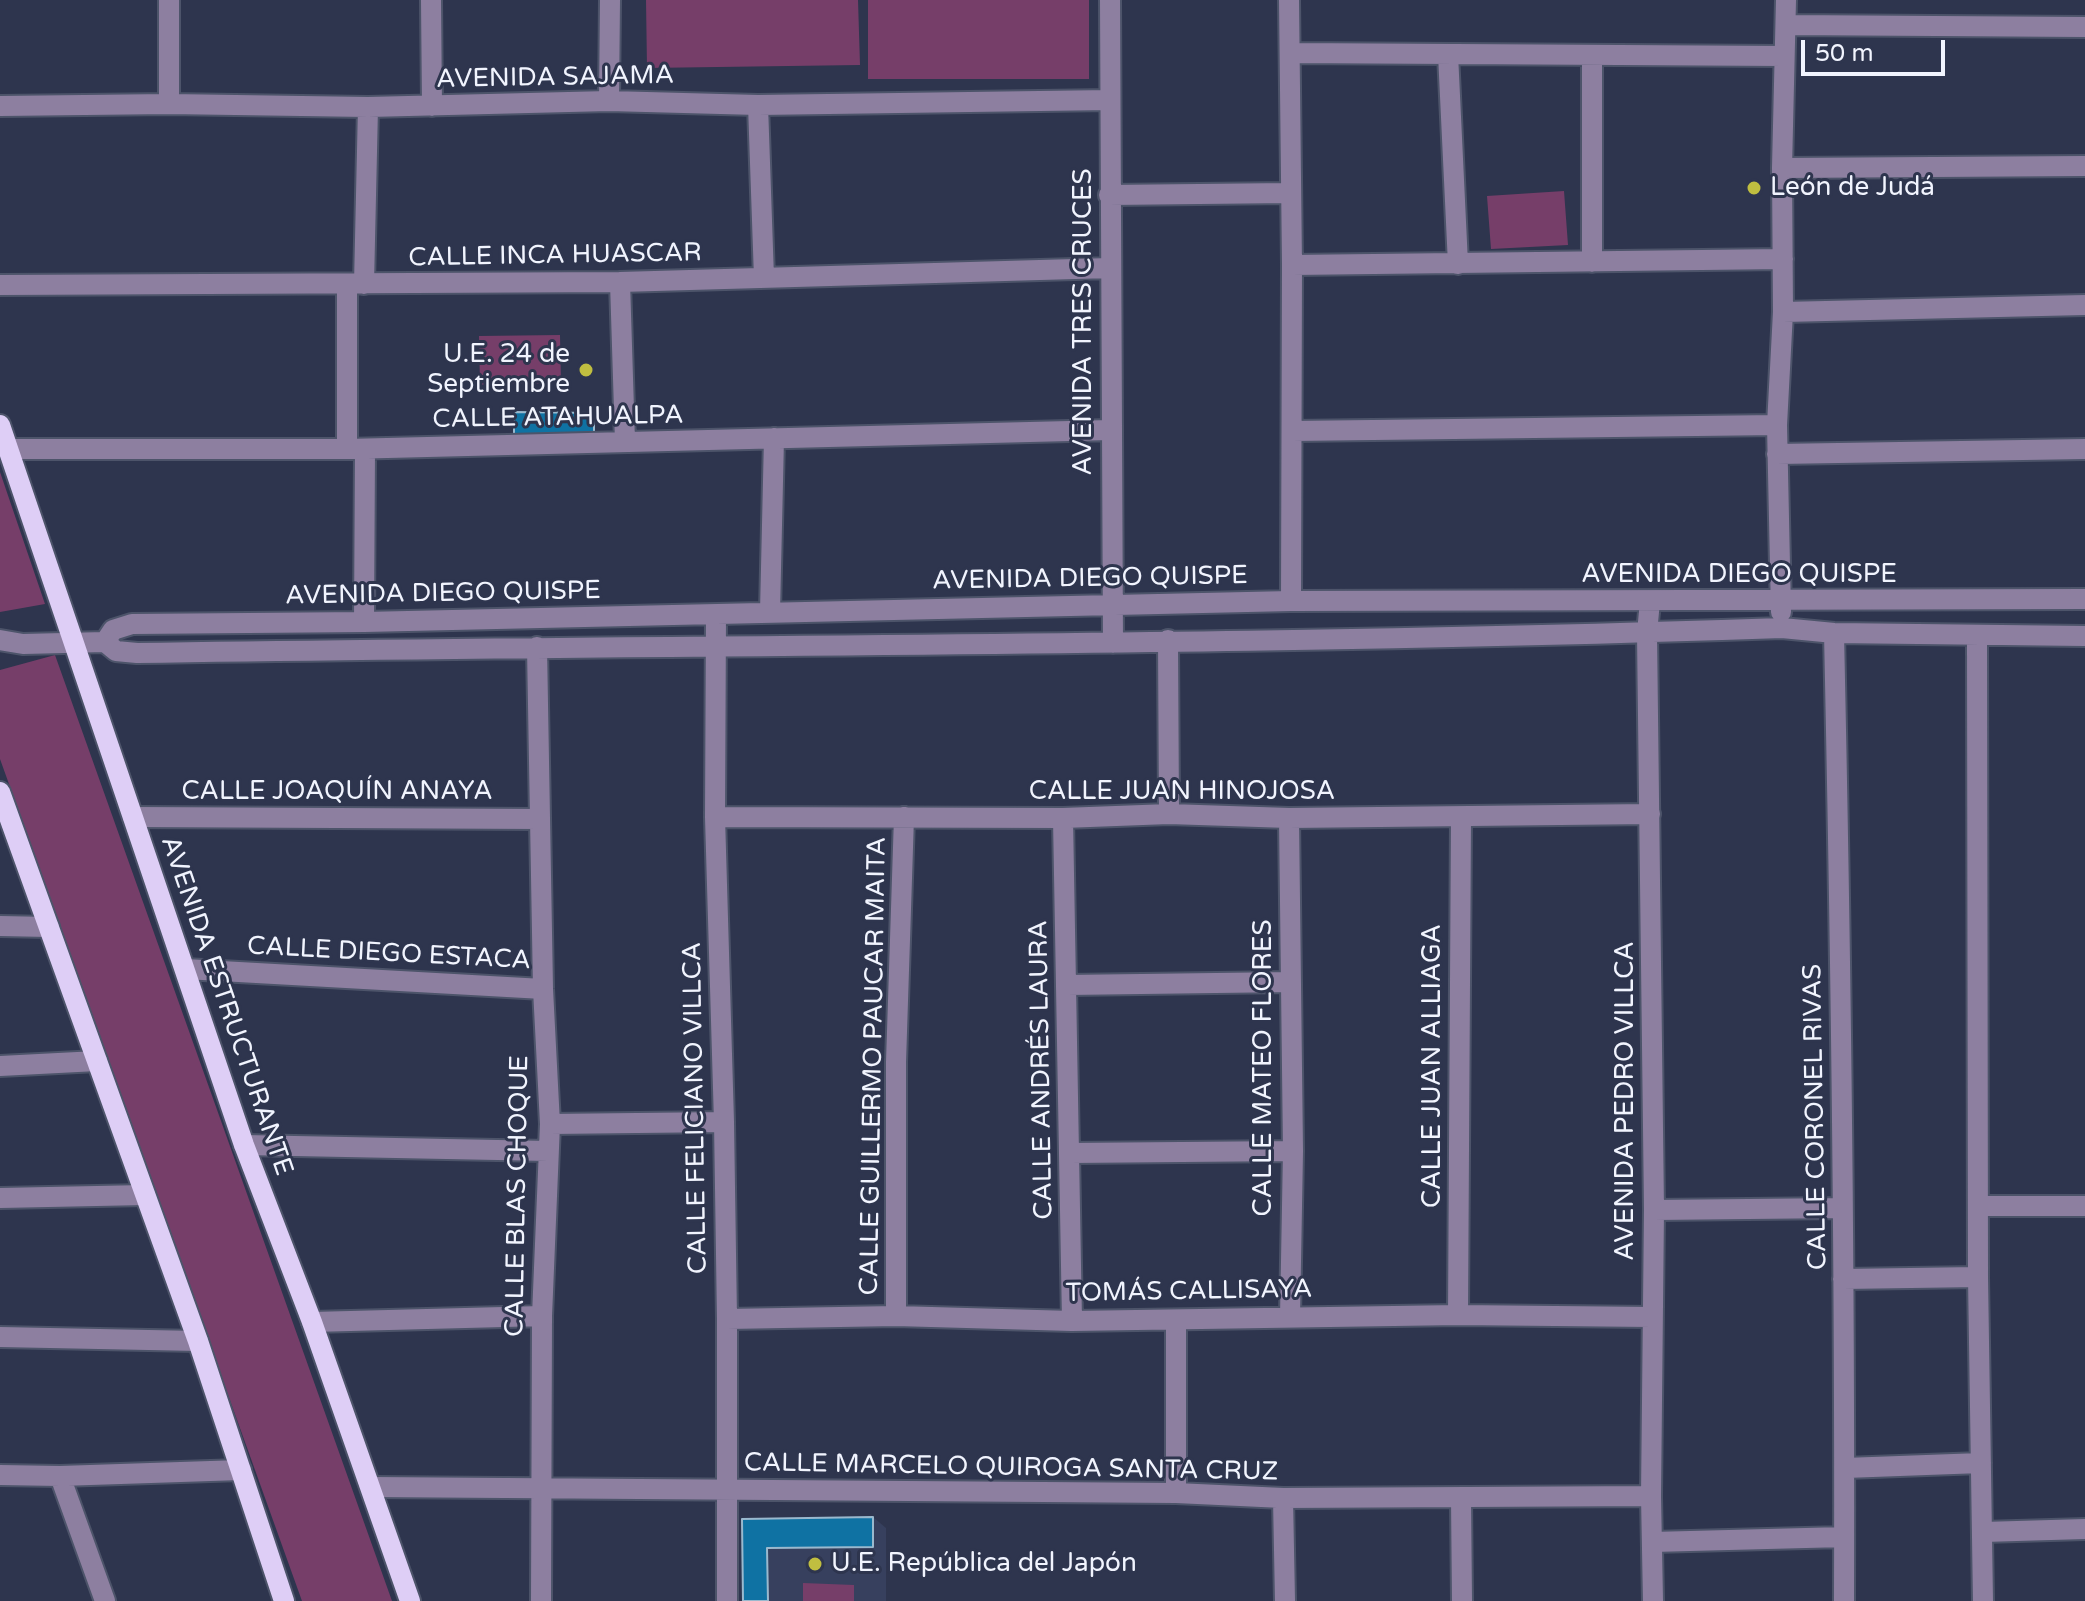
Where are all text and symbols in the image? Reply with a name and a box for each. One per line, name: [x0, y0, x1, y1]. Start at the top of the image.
scale bar: [1805, 24, 1949, 74]
text: 50 m: [1815, 39, 1873, 68]
street label: AVENIDA SAJAMA: [436, 60, 674, 96]
street label: AVENIDA TRES CRUCES: [1068, 168, 1100, 476]
place label: León de Judá: [1770, 172, 1935, 204]
marker: León de Judá: [1745, 179, 1763, 197]
street label: CALLE INCA HUASCAR: [408, 238, 702, 274]
place label: U.E. 24 de Septiembre: [427, 339, 570, 400]
marker: U.E. 24 de Septiembre: [577, 361, 595, 379]
street label: CALLE ATAHUALPA: [432, 400, 684, 436]
street label: AVENIDA DIEGO QUISPE: [1581, 559, 1897, 591]
street label: AVENIDA DIEGO QUISPE: [932, 561, 1248, 597]
street label: AVENIDA DIEGO QUISPE: [285, 576, 601, 612]
street label: CALLE JOAQUÍN ANAYA: [181, 776, 493, 808]
street label: CALLE JUAN HINOJOSA: [1029, 776, 1335, 808]
street label: AVENIDA ESTRUCTURANTE: [153, 832, 299, 1180]
street label: CALLE GUILLERMO PAUCAR MAITA: [854, 836, 894, 1296]
street label: CALLE ANDRÉS LAURA: [1024, 920, 1060, 1220]
street label: CALLE MATEO FLORES: [1248, 920, 1280, 1216]
street label: CALLE JUAN ALLIAGA: [1417, 924, 1449, 1208]
street label: CALLE DIEGO ESTACA: [246, 931, 532, 977]
street label: AVENIDA PEDRO VILLCA: [1610, 941, 1642, 1261]
street label: CALLE FELICIANO VILLCA: [678, 942, 714, 1274]
street label: CALLE CORONEL RIVAS: [1798, 964, 1834, 1270]
street label: CALLE BLAS CHOQUE: [500, 1055, 536, 1337]
street label: TOMÁS CALLISAYA: [1065, 1274, 1313, 1310]
street label: CALLE MARCELO QUIROGA SANTA CRUZ: [744, 1448, 1278, 1488]
place label: U.E. República del Japón: [831, 1548, 1137, 1580]
marker: U.E. República del Japón: [806, 1555, 824, 1573]

